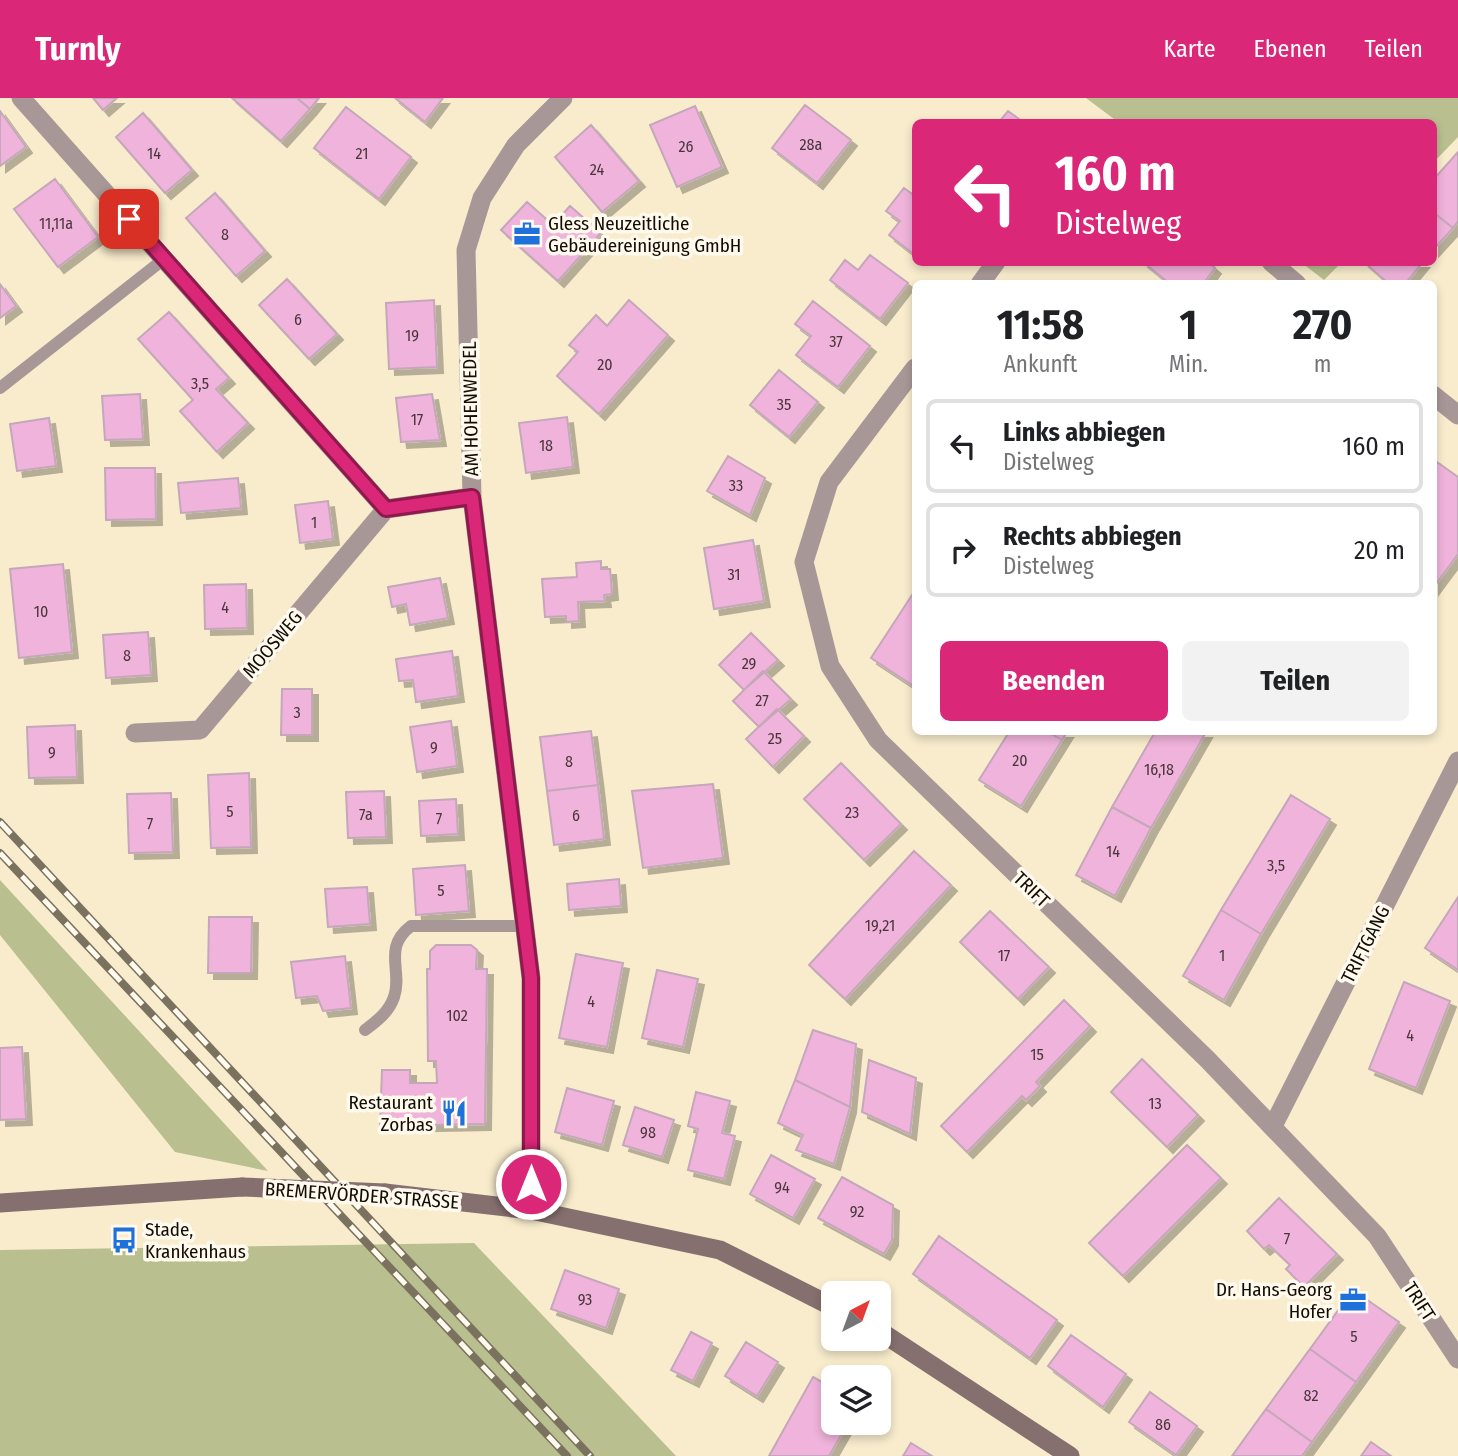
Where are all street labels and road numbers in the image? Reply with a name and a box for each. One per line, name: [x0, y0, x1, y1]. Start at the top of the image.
street label: AM HOHENWEDEL: [458, 341, 483, 477]
street label: MOOSWEG: [238, 606, 307, 682]
street label: TRIFT: [1009, 867, 1055, 912]
street label: TRIFTGANG: [1336, 902, 1395, 987]
street label: BREMERVÖRDER STRASSE: [264, 1177, 460, 1214]
street label: TRIFT: [1399, 1278, 1441, 1325]

